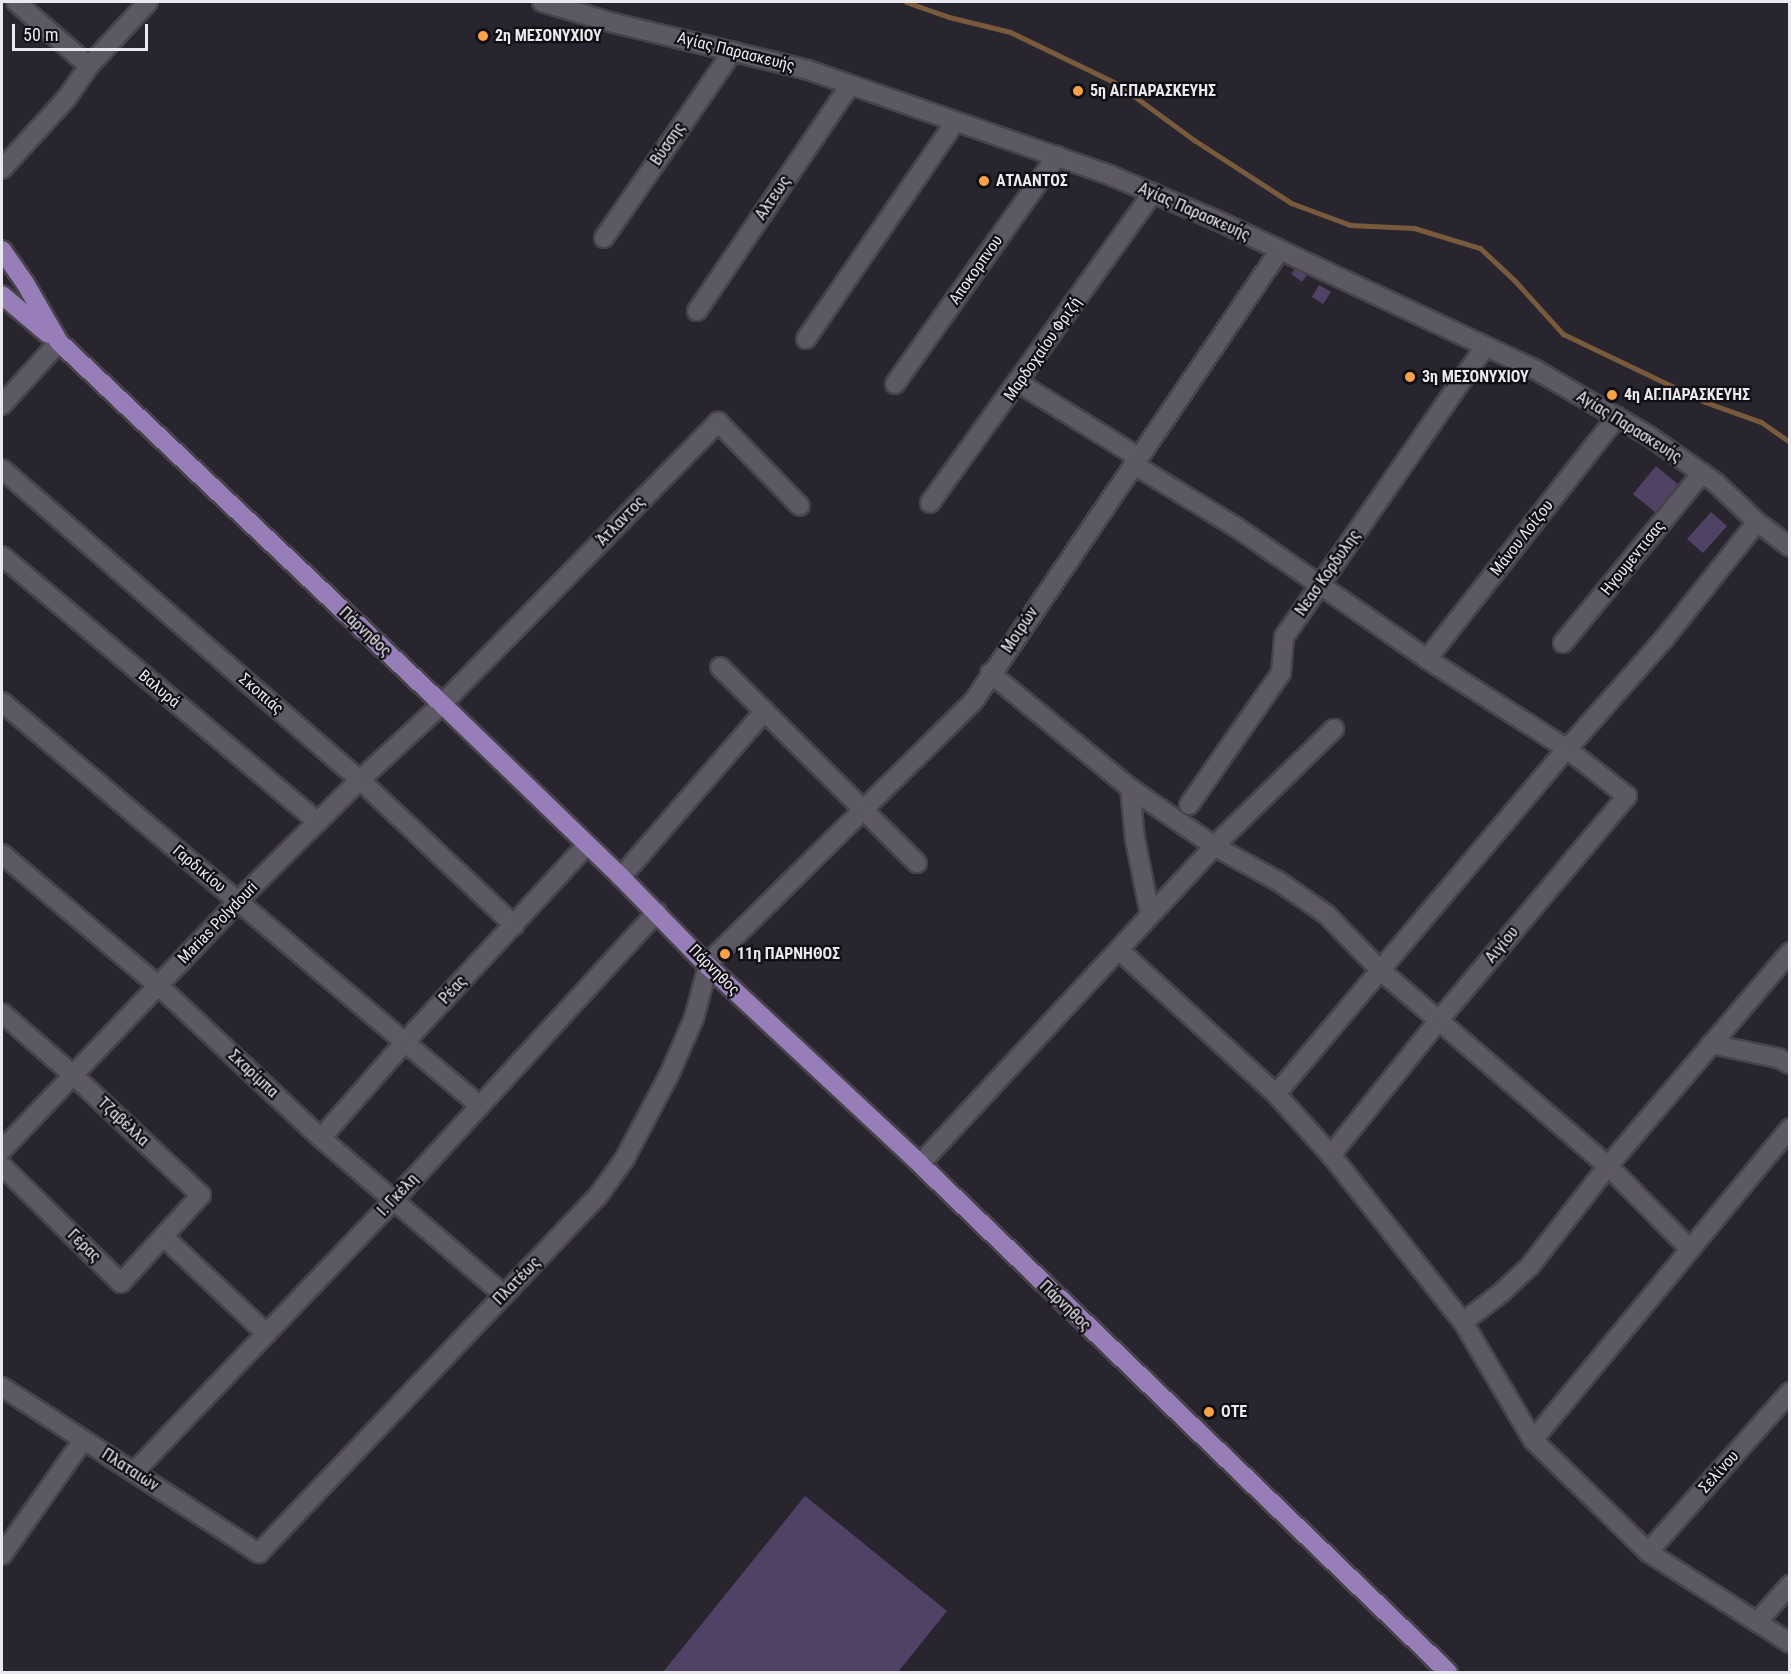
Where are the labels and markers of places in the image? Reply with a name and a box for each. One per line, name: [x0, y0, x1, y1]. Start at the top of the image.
place label: 2η ΜΕΣΟΝΥΧΙΟΥ: [495, 26, 602, 46]
marker: 2η ΜΕΣΟΝΥΧΙΟΥ: [476, 29, 490, 43]
place label: 5η ΑΓ.ΠΑΡΑΣΚΕΥΗΣ: [1090, 81, 1216, 101]
marker: 5η ΑΓ.ΠΑΡΑΣΚΕΥΗΣ: [1071, 84, 1085, 98]
place label: ΑΤΛΑΝΤΟΣ: [996, 171, 1068, 191]
marker: ΑΤΛΑΝΤΟΣ: [977, 174, 991, 188]
place label: 3η ΜΕΣΟΝΥΧΙΟΥ: [1422, 367, 1529, 387]
marker: 3η ΜΕΣΟΝΥΧΙΟΥ: [1403, 370, 1417, 384]
place label: 4η ΑΓ.ΠΑΡΑΣΚΕΥΗΣ: [1624, 385, 1750, 405]
marker: 4η ΑΓ.ΠΑΡΑΣΚΕΥΗΣ: [1605, 388, 1619, 402]
place label: 11η ΠΑΡΝΗΘΟΣ: [737, 944, 840, 964]
marker: 11η ΠΑΡΝΗΘΟΣ: [718, 947, 732, 961]
place label: ΟΤΕ: [1221, 1402, 1247, 1422]
marker: ΟΤΕ: [1202, 1405, 1216, 1419]

